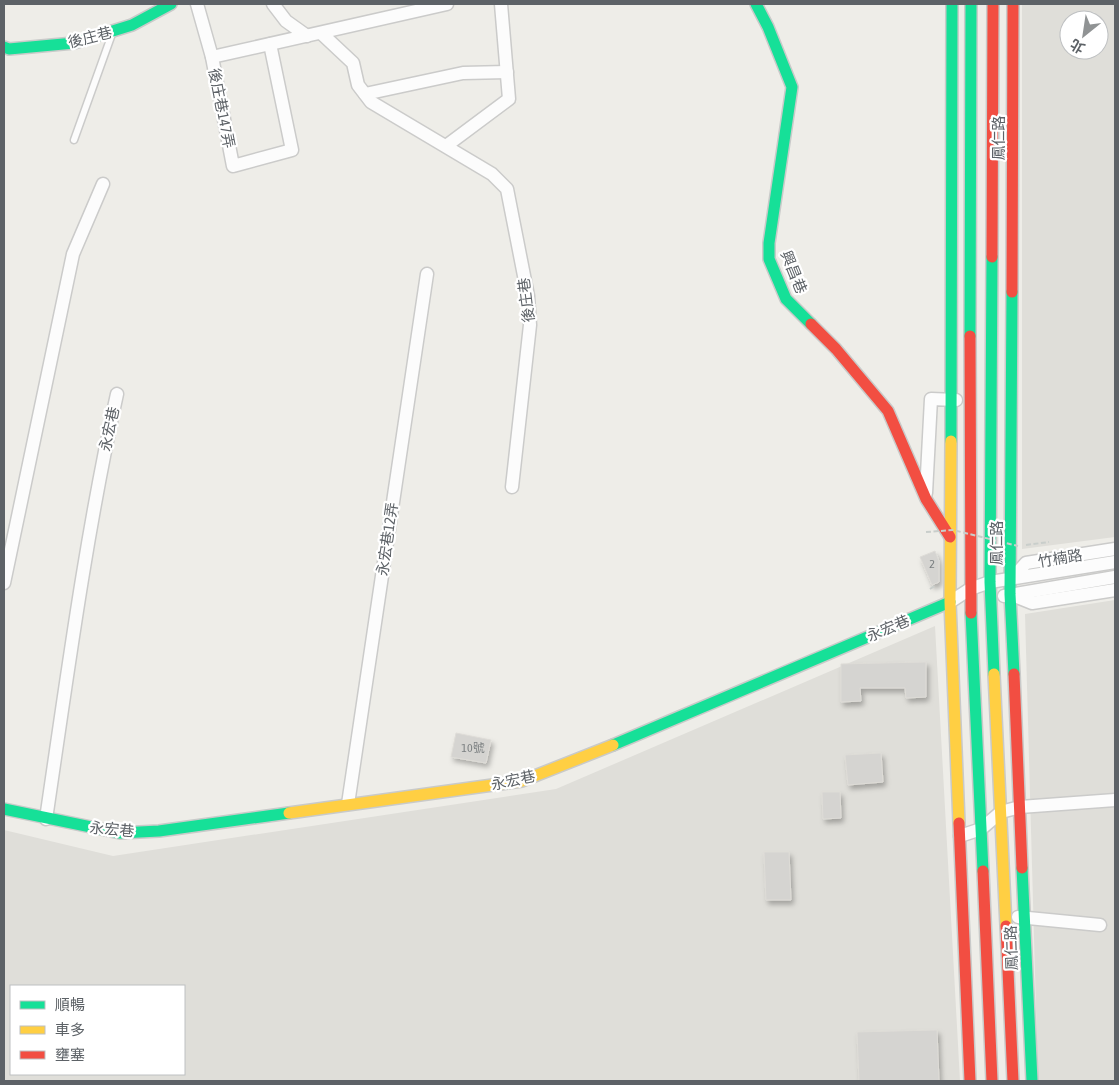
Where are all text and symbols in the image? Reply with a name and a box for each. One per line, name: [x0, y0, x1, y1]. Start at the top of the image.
north arrow: [1059, 10, 1109, 60]
street label: 後庄巷: [66, 23, 114, 51]
text: 北: [1067, 36, 1088, 57]
street label: 後庄巷147弄: [206, 67, 238, 149]
street label: 鳳仁路: [990, 115, 1007, 161]
street label: 興昌巷: [778, 248, 810, 296]
street label: 後庄巷: [515, 277, 537, 323]
street label: 永宏巷: [96, 405, 122, 453]
street label: 永宏巷12弄: [373, 501, 401, 577]
street label: 鳳仁路: [988, 520, 1005, 566]
street label: 竹楠路: [1036, 546, 1084, 570]
house number: 2: [929, 557, 935, 571]
street label: 永宏巷: [864, 611, 912, 645]
house number: 10號: [461, 741, 485, 755]
street label: 永宏巷: [489, 767, 537, 793]
street label: 永宏巷: [89, 819, 135, 839]
street label: 鳳仁路: [1002, 925, 1020, 971]
legend: [10, 985, 185, 1075]
text: 順暢: [55, 996, 85, 1013]
text: 車多: [55, 1021, 85, 1038]
text: 壅塞: [55, 1046, 85, 1063]

